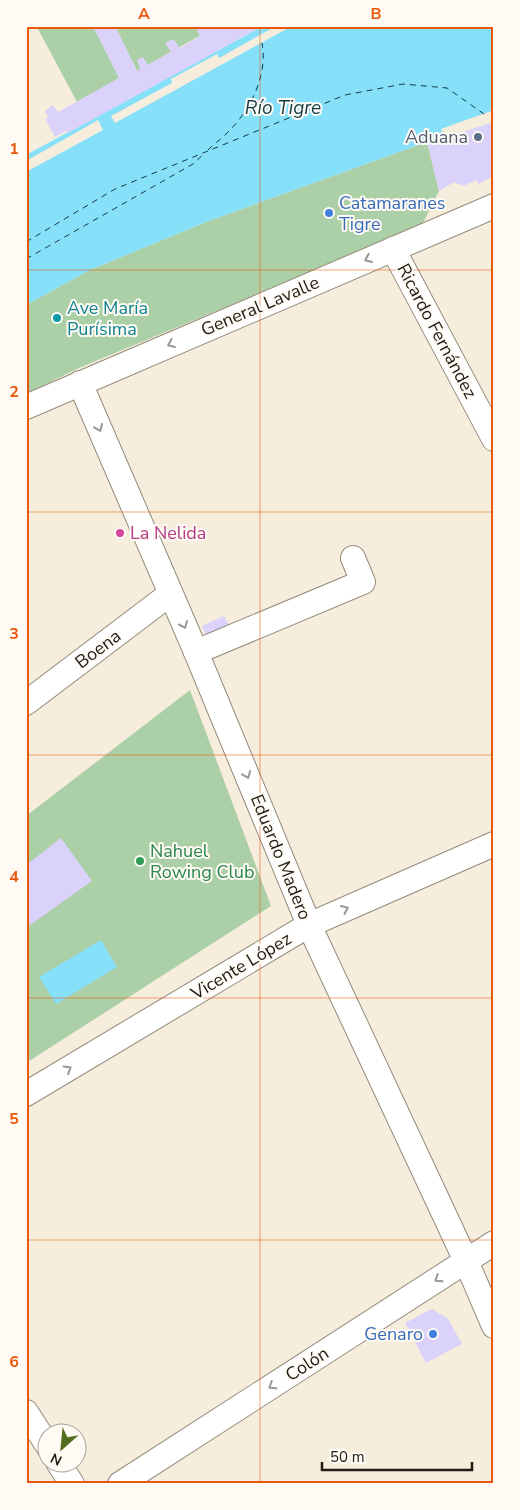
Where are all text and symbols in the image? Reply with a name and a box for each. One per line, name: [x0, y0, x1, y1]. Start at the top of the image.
text: A: [138, 3, 150, 25]
text: B: [370, 3, 382, 25]
water label: Río Tigre: [245, 95, 321, 121]
place label: Aduana: [405, 125, 468, 149]
marker: Aduana: [472, 131, 484, 143]
text: 1: [9, 138, 19, 160]
place label: Catamaranes Tigre: [339, 191, 446, 236]
marker: Catamaranes Tigre: [323, 207, 335, 219]
one-way arrow: [365, 254, 373, 264]
street label: Ricardo Fernández: [391, 259, 483, 403]
street label: General Lavalle: [197, 270, 323, 342]
place label: Ave María Purísima: [67, 296, 148, 341]
marker: Ave María Purísima: [51, 312, 63, 324]
one-way arrow: [167, 338, 176, 348]
text: 2: [9, 381, 19, 403]
one-way arrow: [93, 423, 104, 432]
place label: La Nelida: [130, 521, 206, 545]
marker: La Nelida: [114, 527, 126, 539]
one-way arrow: [178, 620, 188, 629]
text: 3: [9, 623, 19, 645]
street label: Boena: [70, 624, 126, 674]
one-way arrow: [240, 770, 251, 779]
street label: Eduardo Madero: [245, 791, 317, 923]
place label: Nahuel Rowing Club: [150, 839, 254, 884]
marker: Nahuel Rowing Club: [134, 855, 146, 867]
text: 4: [9, 866, 19, 888]
one-way arrow: [340, 905, 349, 916]
street label: Vicente López: [186, 927, 296, 1006]
one-way arrow: [63, 1066, 72, 1076]
text: 5: [9, 1108, 19, 1130]
one-way arrow: [435, 1273, 444, 1282]
place label: Genaro: [364, 1322, 423, 1346]
marker: Genaro: [427, 1328, 439, 1340]
street label: Colón: [281, 1341, 333, 1387]
text: 6: [9, 1351, 19, 1373]
one-way arrow: [269, 1380, 278, 1389]
north arrow: [38, 1422, 88, 1472]
scale bar: [322, 1440, 472, 1472]
text: 50 m: [330, 1447, 365, 1467]
text: N: [47, 1448, 65, 1470]

